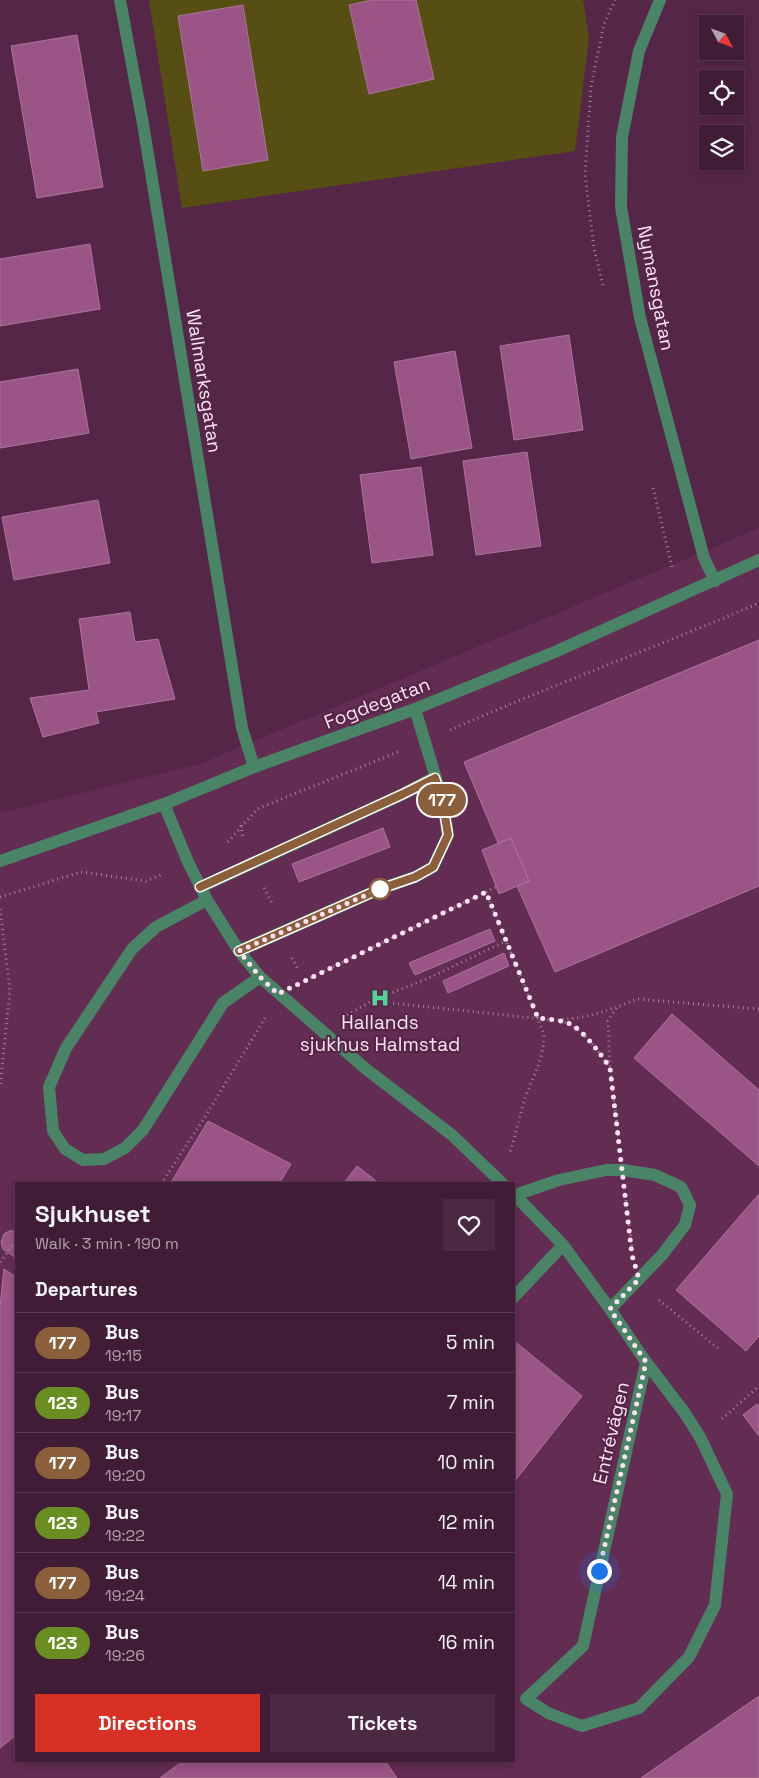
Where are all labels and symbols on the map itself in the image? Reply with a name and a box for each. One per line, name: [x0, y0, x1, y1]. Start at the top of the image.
north arrow: [699, 15, 744, 60]
street label: Nymansgatan: [632, 223, 680, 353]
street label: Wallmarksgatan: [180, 307, 228, 455]
street label: Fogdegatan: [321, 671, 433, 735]
line badge: 177: [413, 784, 471, 816]
unlabelled marker: [369, 878, 391, 900]
hospital icon: Hallands sjukhus Halmstad: [369, 987, 391, 1009]
place label: Hallands sjukhus Halmstad: [300, 1010, 460, 1057]
street label: Entrévägen: [587, 1379, 635, 1487]
your location: [587, 1559, 612, 1584]

